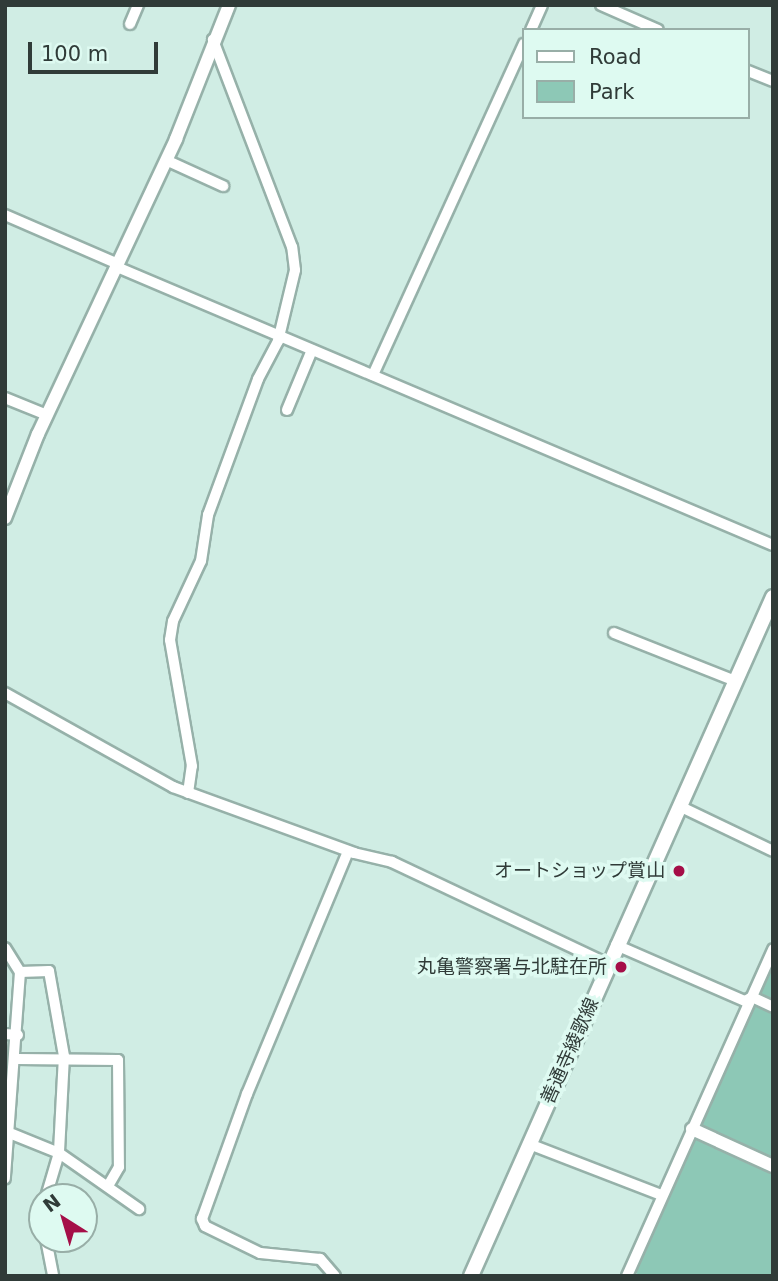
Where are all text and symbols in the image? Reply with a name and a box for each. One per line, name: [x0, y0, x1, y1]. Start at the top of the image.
scale bar: [32, 28, 161, 72]
legend: [522, 28, 750, 119]
text: 100 m: [41, 42, 108, 66]
text: Road: [589, 45, 642, 69]
text: Park: [589, 80, 634, 104]
place label: オートショップ賞山: [494, 860, 665, 882]
marker: オートショップ賞山: [671, 863, 687, 879]
place label: 丸亀警察署与北駐在所: [417, 956, 607, 978]
marker: 丸亀警察署与北駐在所: [613, 959, 629, 975]
street label: 善通寺綾歌線: [536, 994, 604, 1108]
north arrow: [28, 1183, 98, 1253]
text: N: [39, 1189, 65, 1216]

